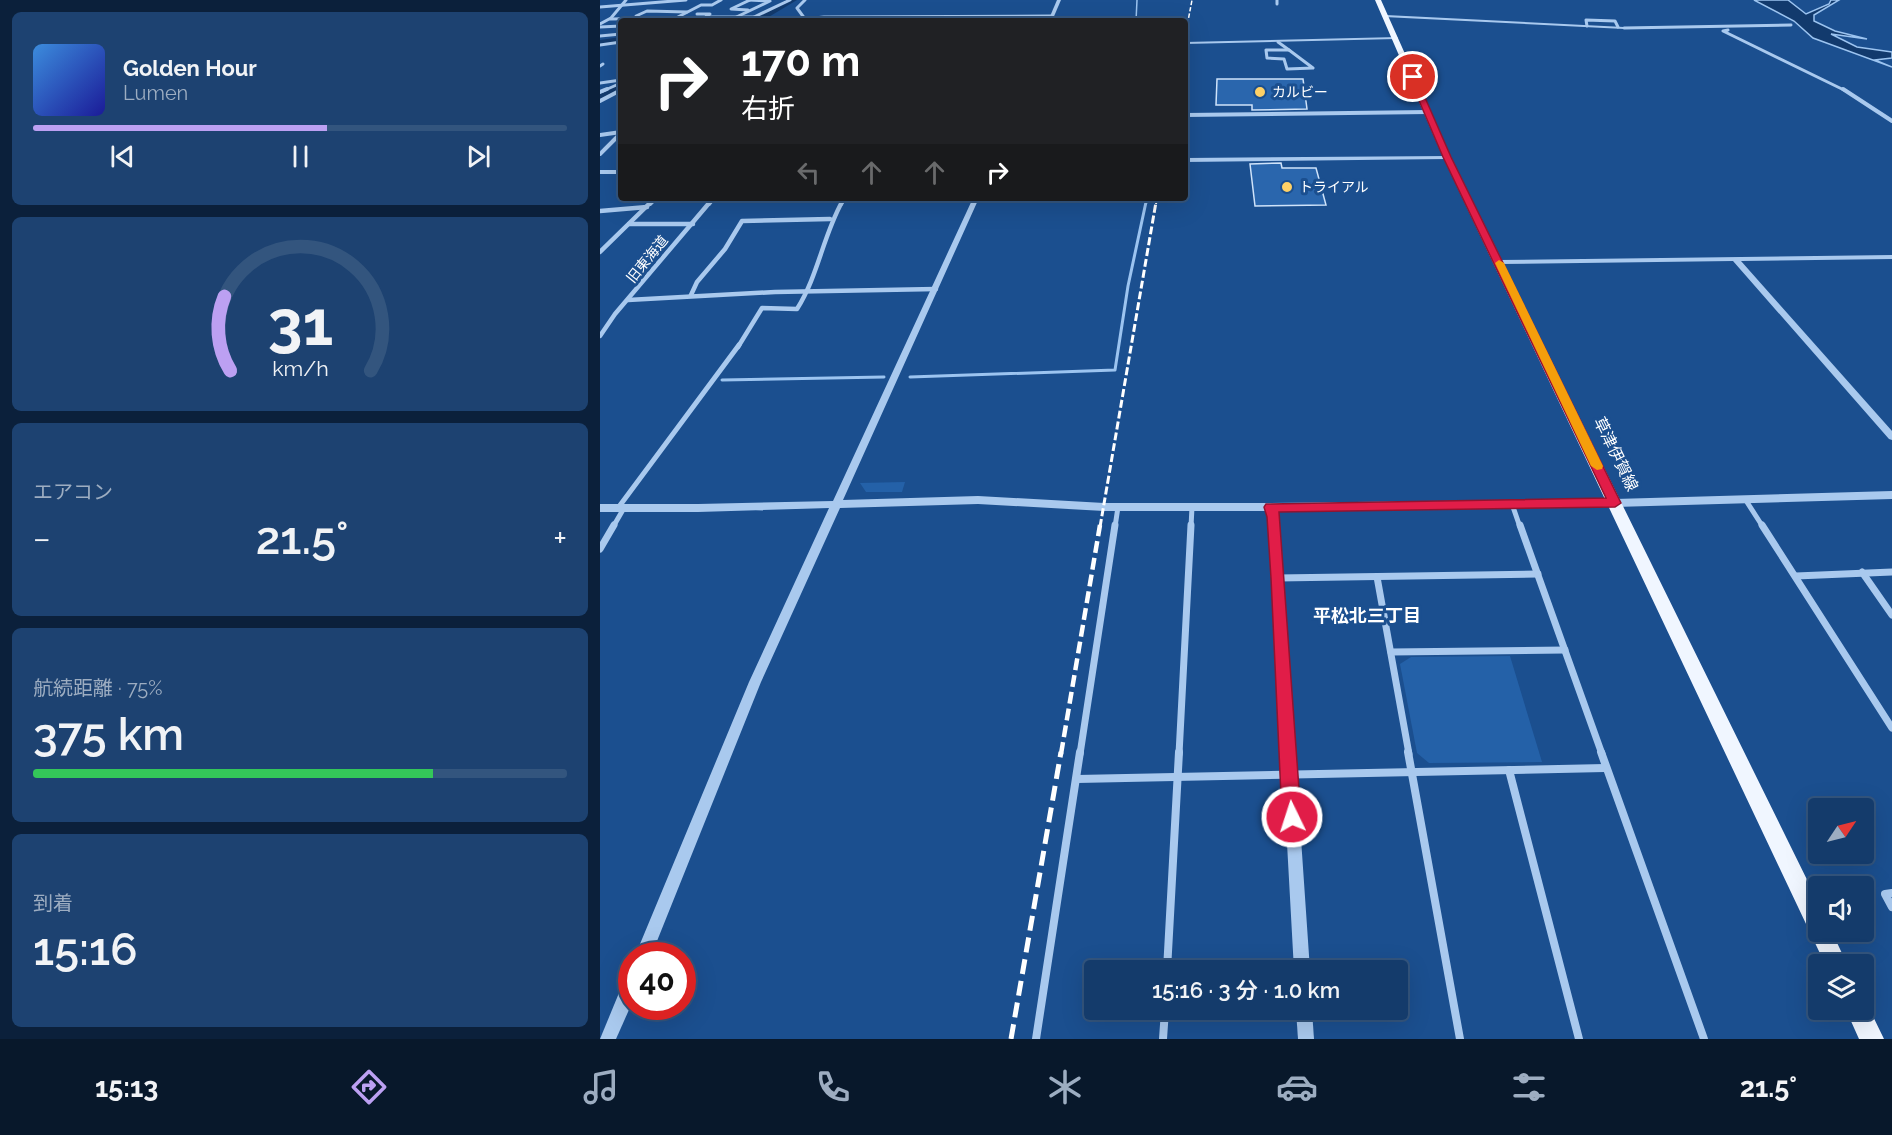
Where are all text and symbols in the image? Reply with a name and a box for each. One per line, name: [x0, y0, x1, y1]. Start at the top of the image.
text: 170 m: [741, 37, 860, 86]
icon: right: [642, 42, 720, 120]
pin: [1387, 51, 1438, 102]
text: Golden Hour: [123, 55, 257, 81]
icon: arrive: [1396, 60, 1429, 93]
text: Lumen: [123, 81, 188, 105]
place label: カルビー: [1272, 84, 1328, 100]
marker: カルビー: [1253, 85, 1267, 99]
text: 右折: [741, 93, 795, 124]
icon: previous: [106, 140, 139, 173]
icon: pause: [284, 140, 317, 173]
icon: next: [462, 140, 495, 173]
icon: left: [792, 156, 825, 189]
icon: ahead: [855, 156, 888, 189]
icon: ahead: [918, 156, 951, 189]
icon: right: [981, 156, 1014, 189]
place label: トライアル: [1299, 179, 1369, 195]
marker: トライアル: [1280, 180, 1294, 194]
street label: 旧東海道: [623, 232, 671, 286]
text: 31: [267, 286, 333, 360]
text: km/h: [272, 357, 328, 382]
street label: 草津伊賀線: [1590, 414, 1642, 494]
text: エアコン: [33, 480, 113, 504]
text: 21.5°: [256, 512, 348, 565]
text: −: [33, 519, 51, 558]
text: +: [553, 519, 567, 558]
district label: 平松北三丁目: [1313, 605, 1421, 626]
text: 航続距離 · 75%: [33, 676, 163, 700]
text: 375 km: [33, 708, 184, 761]
position arrow: [1260, 785, 1324, 849]
north arrow: [1808, 798, 1874, 864]
map controls: [1808, 798, 1874, 1020]
button: sound: [1808, 876, 1874, 942]
text: 到着: [33, 891, 73, 915]
text: 15:16: [33, 923, 138, 976]
speed limit sign: 40: [618, 942, 696, 1020]
button: layers: [1808, 954, 1874, 1020]
text: 15:16 · 3 分 · 1.0 km: [1152, 977, 1340, 1003]
icon: directions: [348, 1066, 390, 1108]
icon: music: [580, 1066, 622, 1108]
icon: phone: [812, 1066, 854, 1108]
icon: climate: [1044, 1066, 1086, 1108]
icon: car: [1276, 1066, 1318, 1108]
icon: filters: [1508, 1066, 1550, 1108]
text: 15:13: [95, 1072, 158, 1103]
text: 21.5°: [1740, 1072, 1797, 1103]

